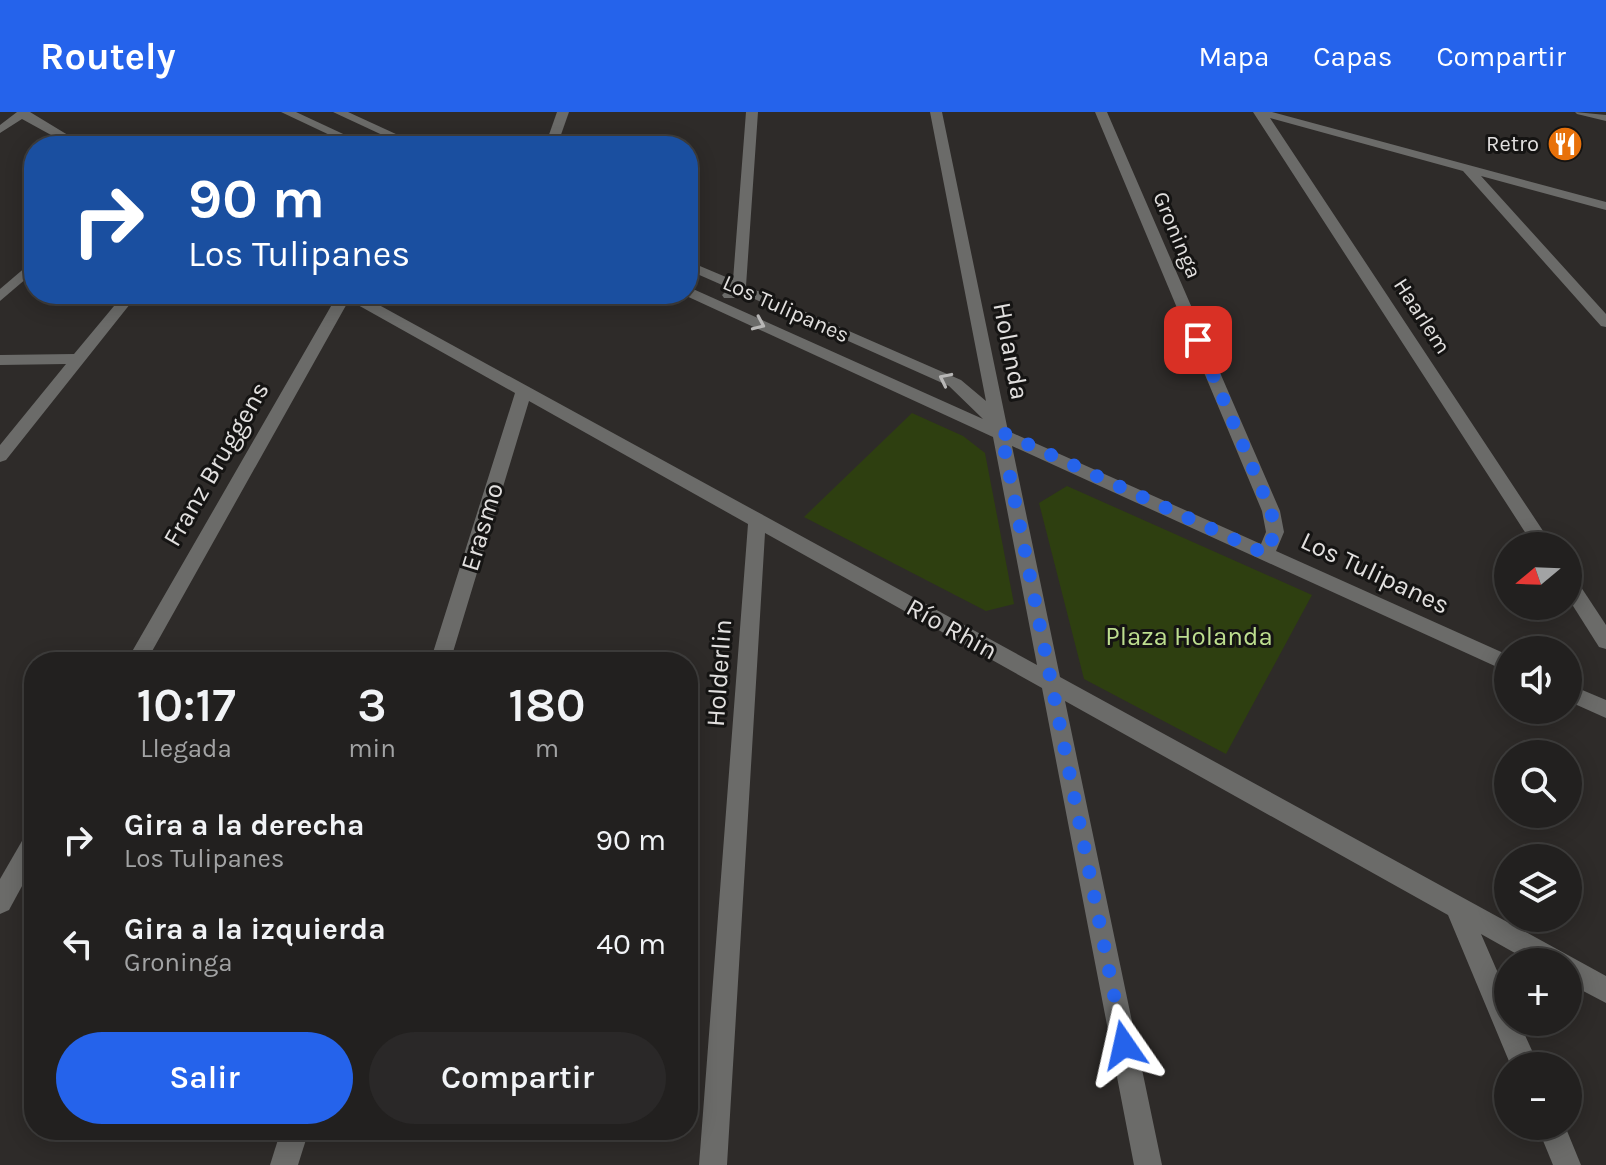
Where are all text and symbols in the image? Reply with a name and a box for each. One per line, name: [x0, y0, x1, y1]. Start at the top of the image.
text: Routely: [40, 34, 176, 79]
text: Mapa: [1198, 40, 1269, 73]
text: Capas: [1313, 40, 1392, 73]
text: Compartir: [1436, 40, 1566, 73]
restaurant icon: Retro: [1546, 125, 1584, 163]
place label: Retro: [1486, 131, 1539, 157]
text: 90 m: [188, 166, 325, 231]
icon: right: [56, 168, 160, 272]
street label: Groninga: [1147, 188, 1207, 282]
text: Los Tulipanes: [188, 233, 410, 275]
street label: Los Tulipanes: [719, 270, 853, 348]
street label: Haarlem: [1388, 273, 1456, 359]
street label: Holanda: [986, 300, 1036, 402]
pin: [1164, 306, 1232, 374]
one-way arrow: [751, 314, 765, 330]
icon: arrive: [1176, 318, 1220, 362]
one-way arrow: [938, 373, 953, 389]
street label: Franz Bruggens: [156, 376, 276, 552]
street label: Erasmo: [454, 479, 510, 575]
street label: Los Tulipanes: [1296, 525, 1454, 621]
north arrow: [1494, 532, 1582, 620]
map controls: [1494, 532, 1582, 1140]
street label: Río Rhin: [901, 591, 1003, 667]
street label: Holderlin: [700, 618, 738, 728]
park label: Plaza Holanda: [1105, 621, 1273, 652]
button: sound: [1494, 636, 1582, 724]
text: 10:17: [136, 677, 236, 733]
text: 3: [357, 677, 387, 733]
text: 180: [508, 677, 586, 733]
text: Llegada: [140, 733, 232, 764]
text: min: [348, 733, 396, 764]
text: m: [535, 733, 559, 764]
button: search: [1494, 740, 1582, 828]
text: Gira a la derecha: [124, 807, 365, 843]
icon: right: [56, 818, 100, 862]
text: 90 m: [596, 822, 666, 858]
text: Los Tulipanes: [124, 843, 284, 874]
button: layers: [1494, 844, 1582, 932]
text: Gira a la izquierda: [124, 911, 386, 947]
icon: left: [56, 922, 100, 966]
text: 40 m: [596, 926, 666, 962]
text: Groninga: [124, 947, 232, 978]
button: +: [1494, 948, 1582, 1036]
position arrow: [1082, 1003, 1166, 1087]
button: Salir: [56, 1032, 353, 1124]
button: Compartir: [369, 1032, 666, 1124]
button: −: [1494, 1052, 1582, 1140]

